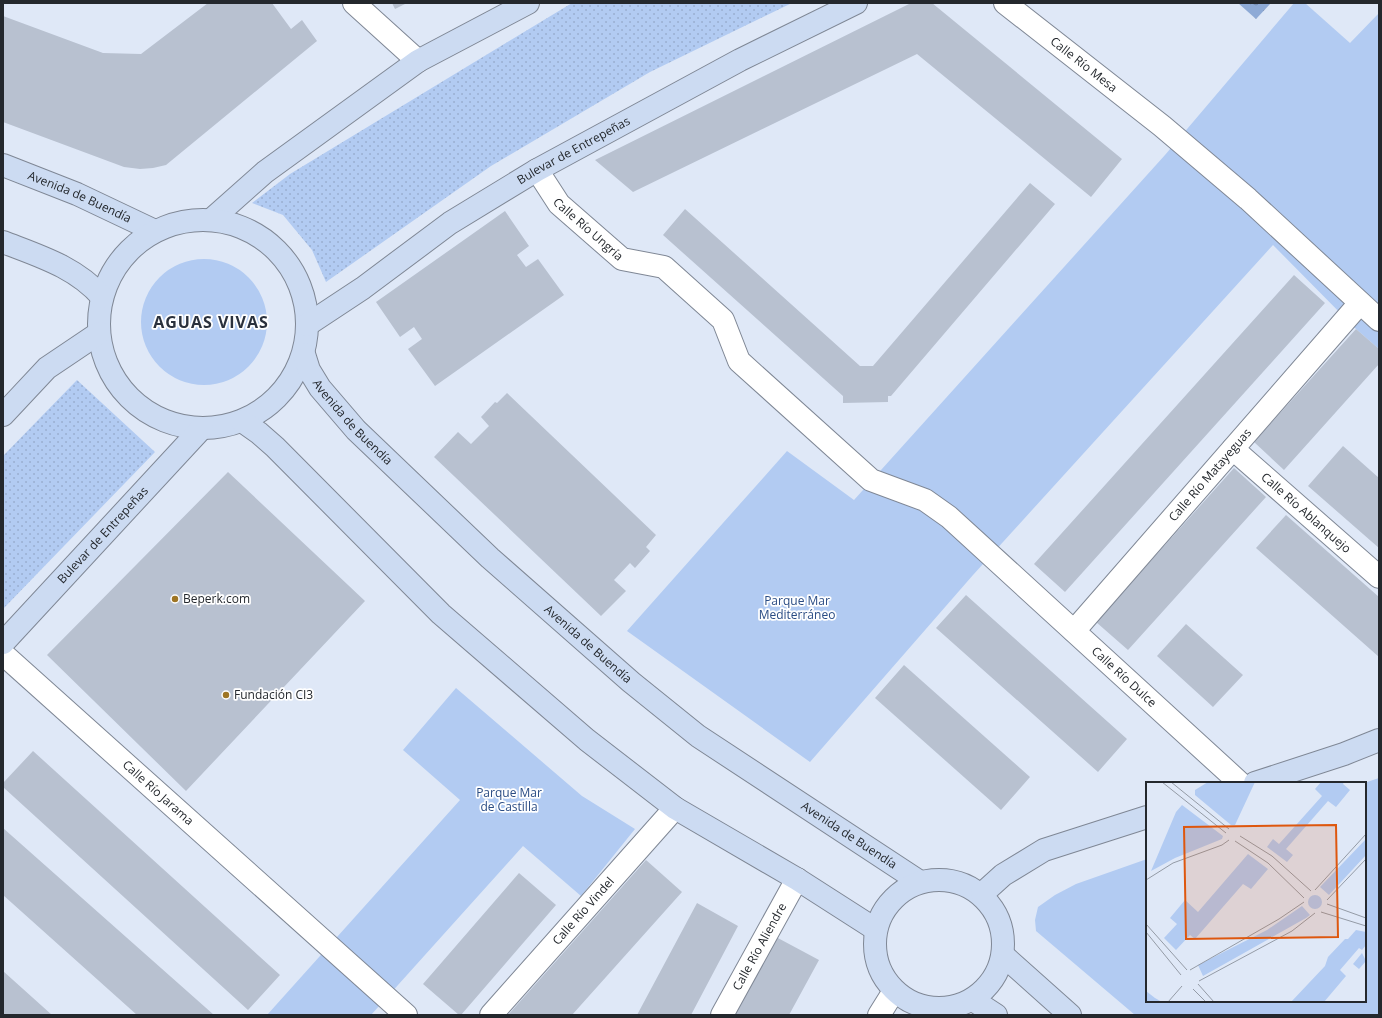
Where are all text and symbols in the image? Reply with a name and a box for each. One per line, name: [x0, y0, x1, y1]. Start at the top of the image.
street label: Calle Río Mesa: [1047, 33, 1121, 96]
street label: Bulevar de Entrepeñas: [514, 112, 633, 188]
street label: Avenida de Buendía: [26, 167, 134, 227]
street label: Calle Río Ungría: [549, 194, 627, 264]
district label: AGUAS VIVAS: [153, 311, 269, 333]
street label: Avenida de Buendía: [309, 376, 397, 469]
street label: Calle Río Matayeguas: [1164, 424, 1255, 525]
street label: Calle Río Ablanquejo: [1258, 468, 1355, 557]
street label: Bulevar de Entrepeñas: [53, 482, 152, 587]
place label: Beperk.com: [183, 590, 250, 607]
park label: Parque Mar Mediterráneo: [759, 592, 835, 623]
marker: Beperk.com: [170, 594, 180, 604]
street label: Avenida de Buendía: [541, 601, 636, 687]
street label: Calle Río Dulce: [1088, 642, 1161, 711]
place label: Fundación CI3: [234, 686, 313, 703]
marker: Fundación CI3: [221, 690, 231, 700]
street label: Calle Río Jarama: [119, 756, 198, 829]
inset map: [1146, 782, 1366, 1002]
park label: Parque Mar de Castilla: [476, 784, 542, 815]
street label: Avenida de Buendía: [798, 797, 900, 873]
street label: Calle Río Vindel: [548, 873, 618, 948]
street label: Calle Río Aliendre: [728, 899, 790, 993]

